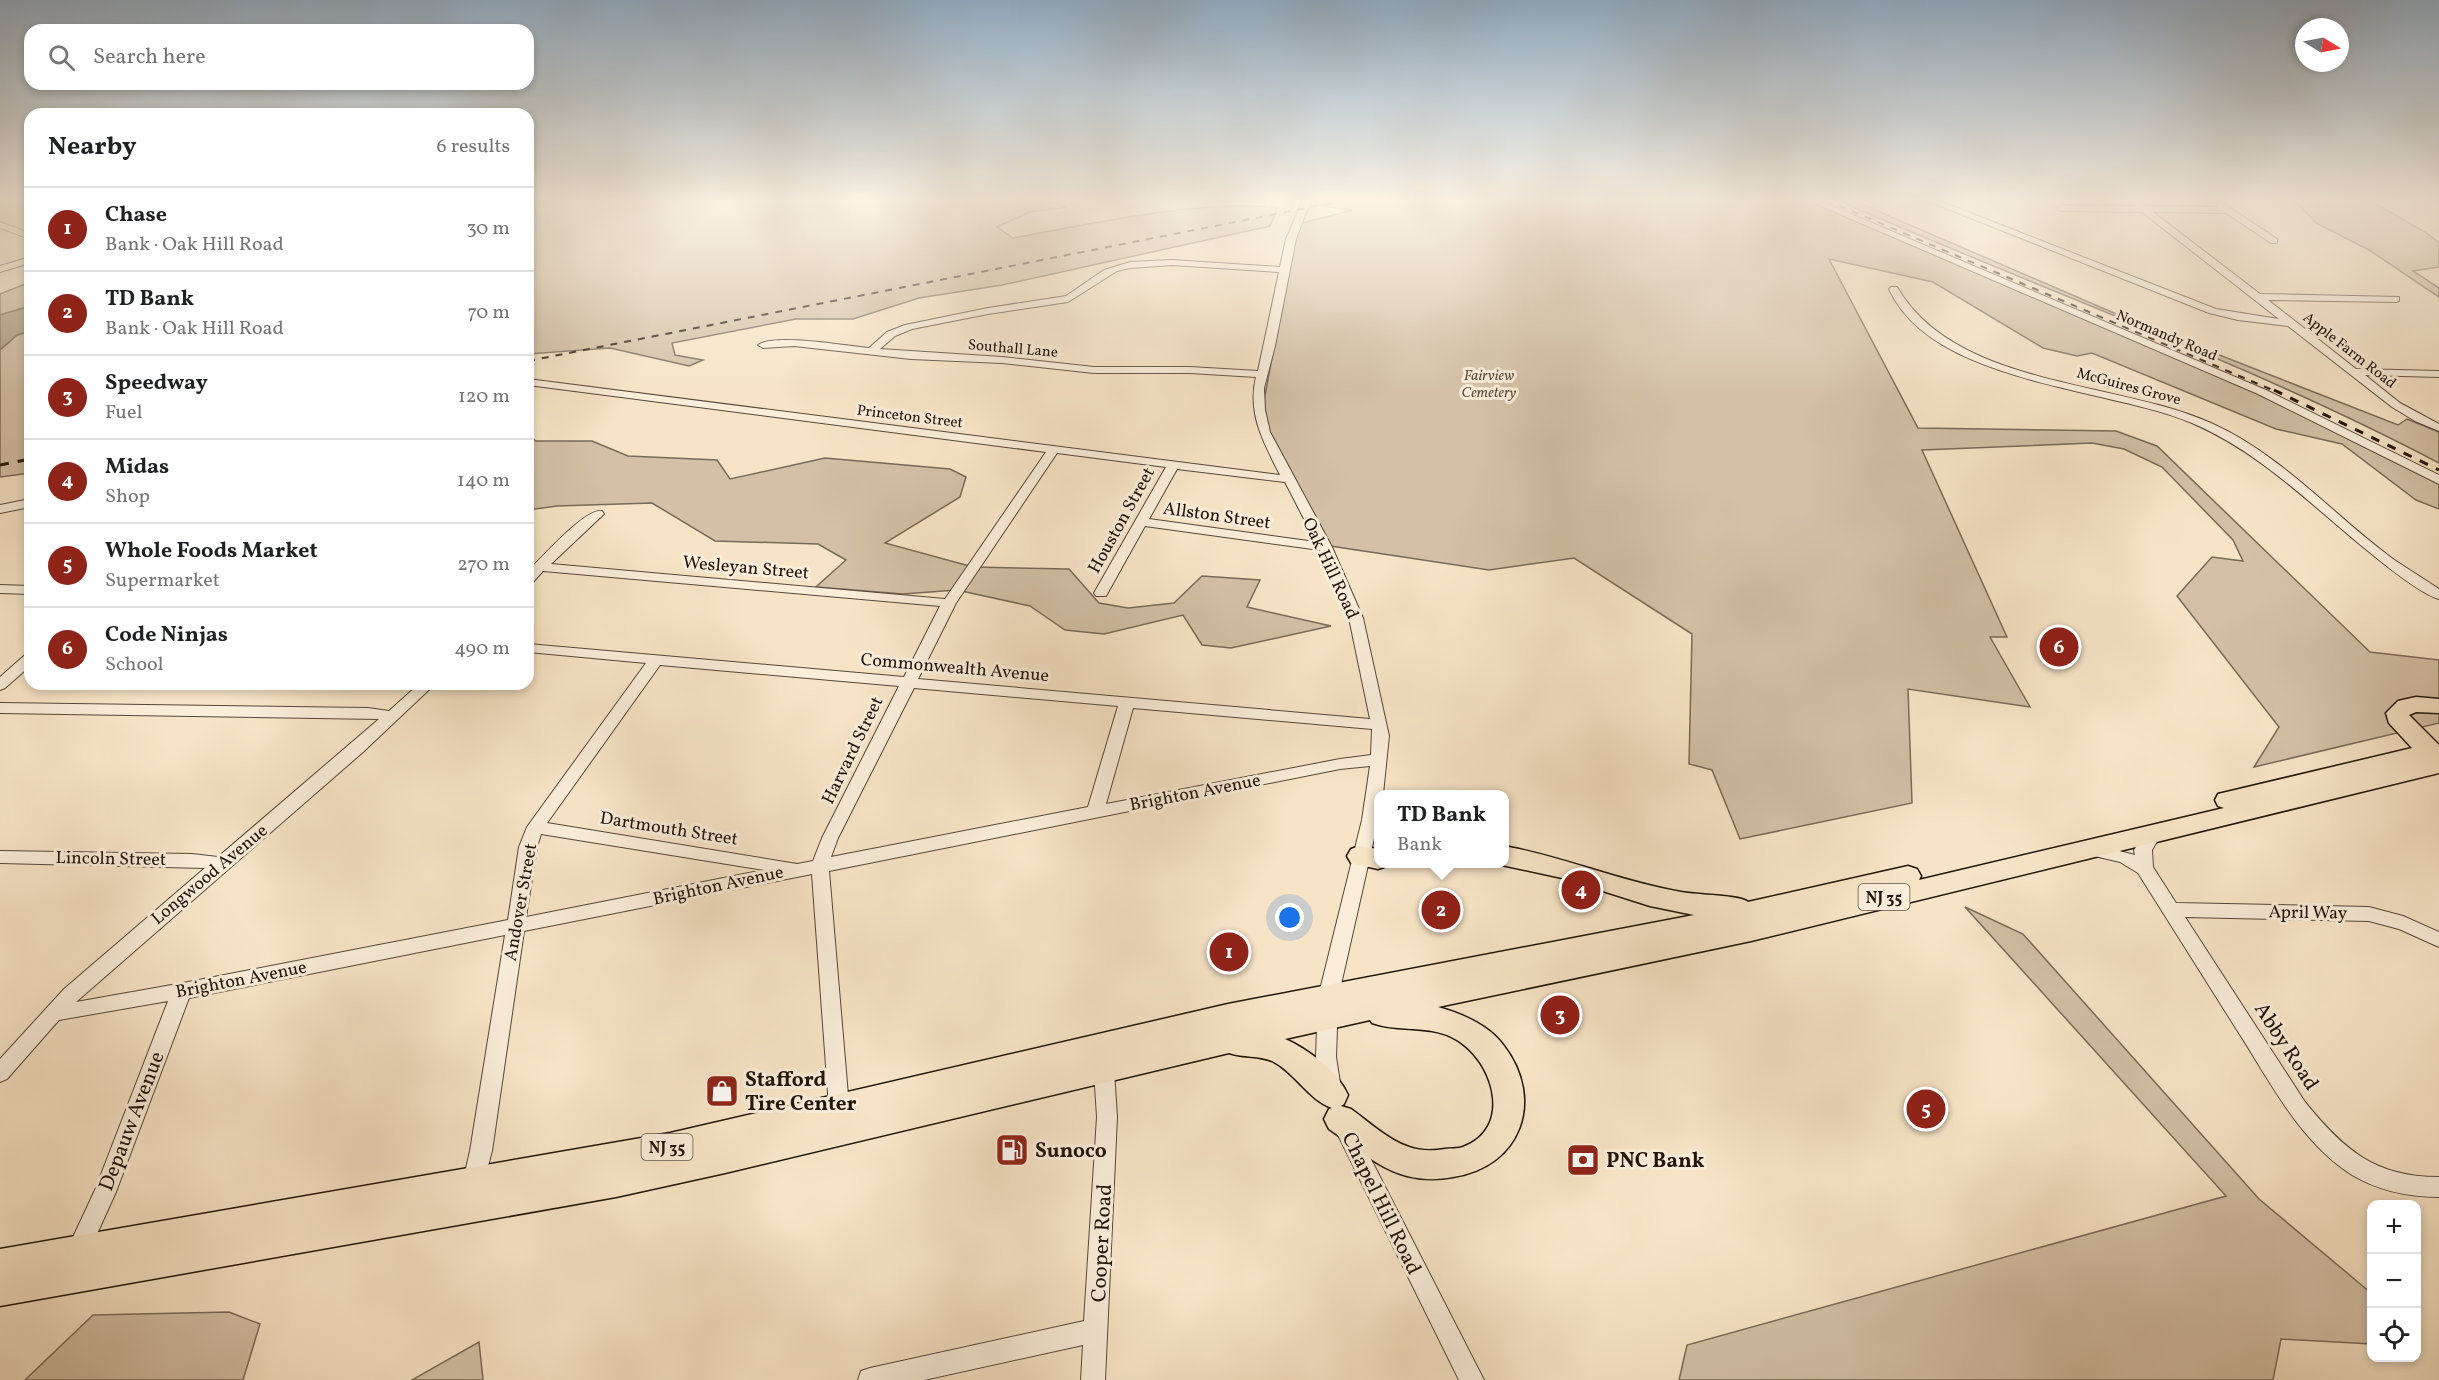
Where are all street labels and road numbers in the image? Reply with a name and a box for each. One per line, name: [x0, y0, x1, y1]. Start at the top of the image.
street label: Normandy Road: [2113, 306, 2220, 367]
street label: Apple Farm Road: [2298, 308, 2400, 394]
street label: Southall Lane: [967, 335, 1059, 364]
street label: McGuires Grove: [2074, 363, 2183, 411]
street label: Princeton Street: [856, 401, 964, 434]
street label: Houston Street: [1083, 463, 1162, 578]
street label: Allston Street: [1161, 497, 1272, 536]
street label: Oak Hill Road: [1295, 514, 1364, 624]
street label: Wesleyan Street: [682, 551, 810, 586]
street label: Commonwealth Avenue: [860, 648, 1050, 689]
street label: Harvard Street: [816, 693, 890, 809]
street label: Brighton Avenue: [1128, 769, 1263, 818]
street label: Dartmouth Street: [598, 806, 740, 853]
street label: Longwood Avenue: [146, 819, 274, 931]
street label: Andover Street: [499, 841, 544, 963]
street label: Lincoln Street: [55, 846, 166, 873]
street label: Brighton Avenue: [651, 860, 786, 913]
road number: NJ 35: [1858, 884, 1910, 910]
street label: April Way: [2268, 900, 2348, 927]
street label: Brighton Avenue: [174, 956, 309, 1005]
street label: Abby Road: [2246, 997, 2325, 1097]
street label: Depauw Avenue: [92, 1047, 172, 1196]
street label: Chapel Hill Road: [1334, 1127, 1428, 1280]
road number: NJ 35: [642, 1134, 692, 1160]
street label: Cooper Road: [1085, 1183, 1120, 1303]

